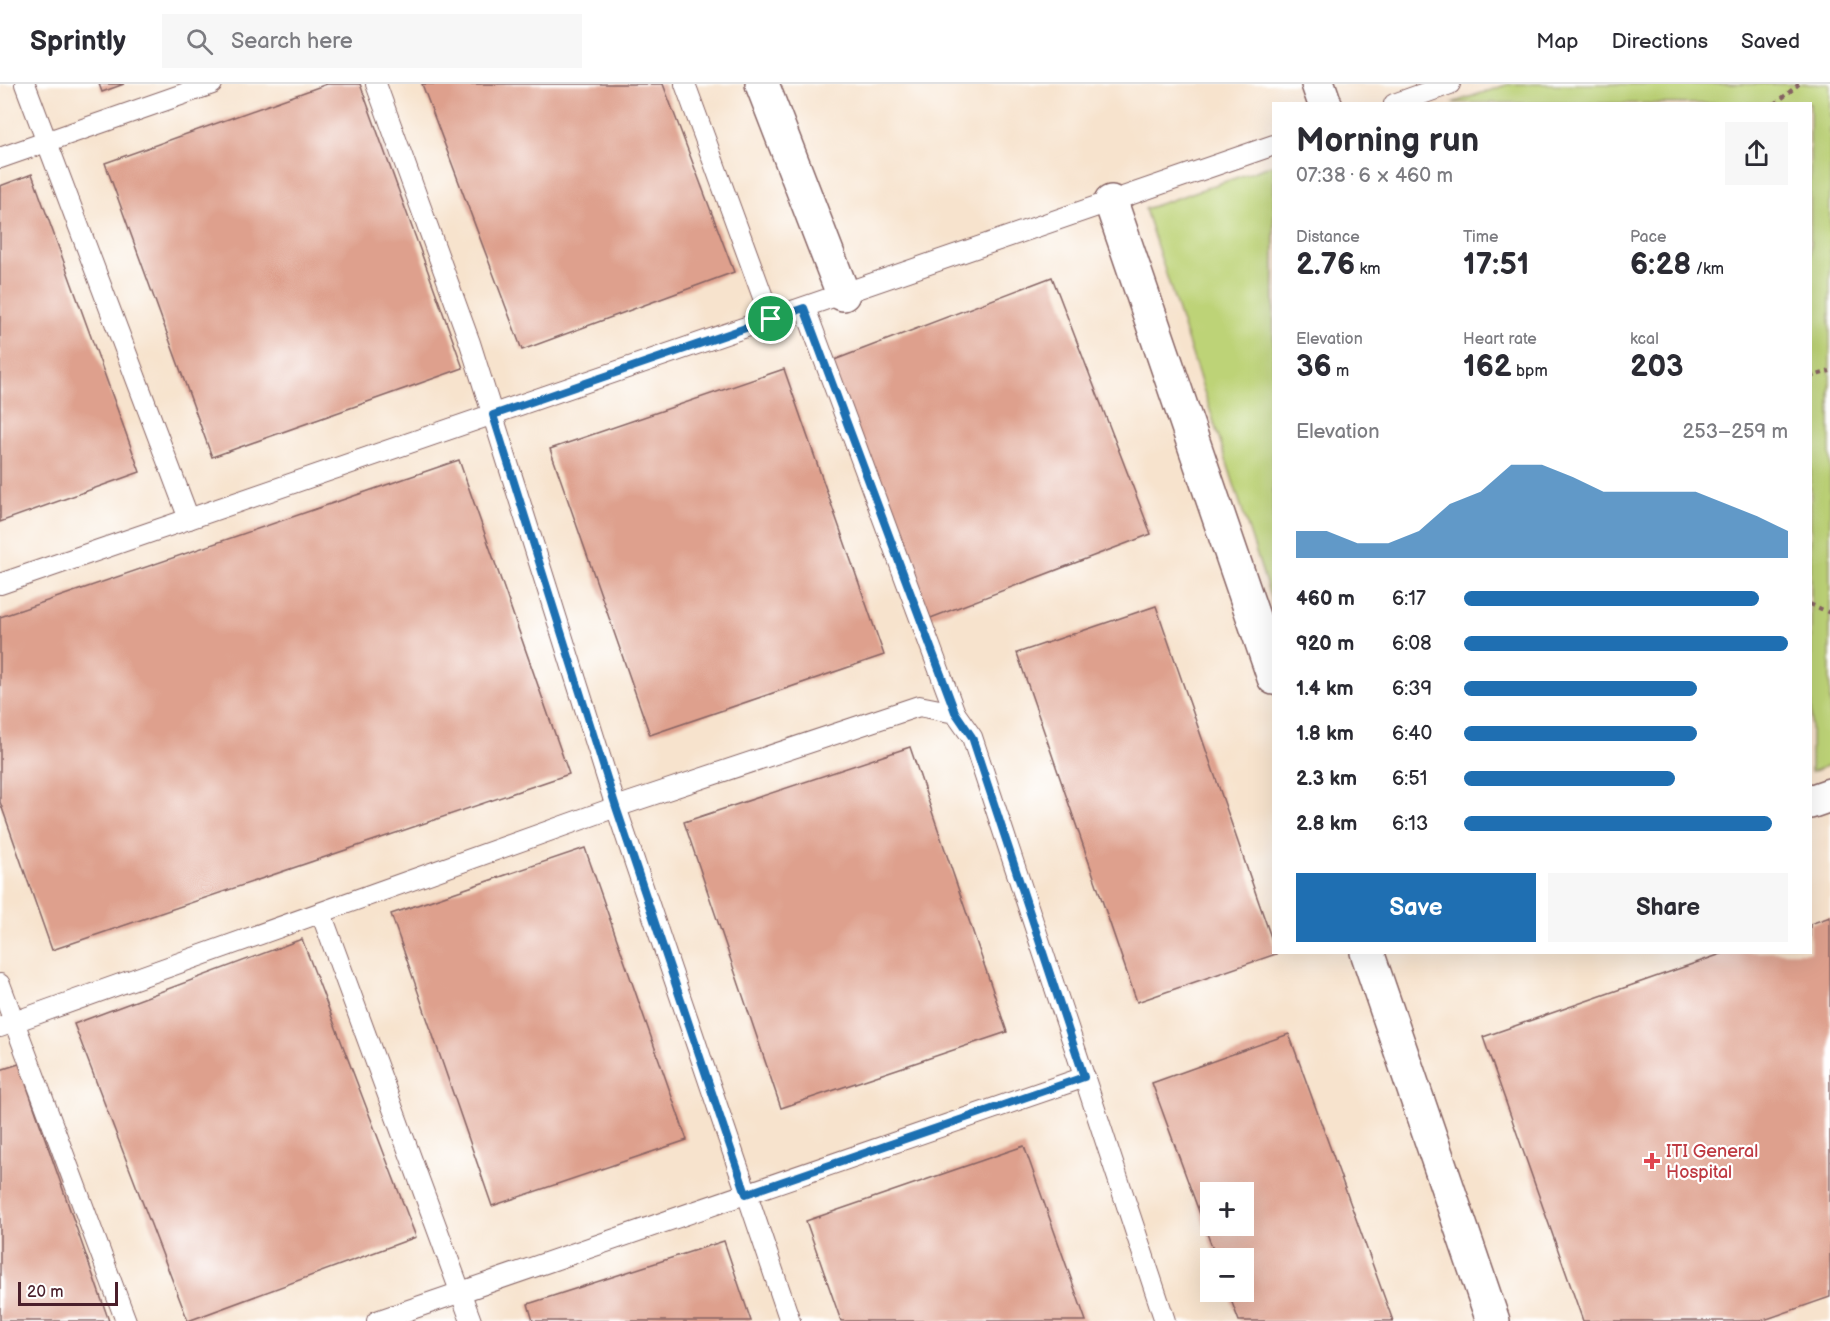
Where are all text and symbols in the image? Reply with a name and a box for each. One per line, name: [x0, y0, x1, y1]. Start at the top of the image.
search box: [162, 14, 582, 68]
text: Sprintly: [30, 25, 126, 58]
icon: search: [183, 25, 216, 58]
text: Search here: [231, 28, 353, 55]
text: Map: [1536, 29, 1579, 54]
text: Directions: [1612, 29, 1708, 54]
text: Saved: [1741, 29, 1800, 54]
text: Morning run: [1296, 121, 1479, 161]
button: share: [1725, 122, 1788, 185]
text: 07:38 · 6 × 460 m: [1296, 164, 1453, 188]
text: Distance: [1296, 228, 1360, 247]
text: Time: [1463, 228, 1498, 247]
text: Pace: [1630, 228, 1666, 247]
text: 2.76: [1296, 247, 1355, 283]
text: 17:51: [1463, 247, 1529, 283]
text: 6:28: [1630, 247, 1691, 283]
text: km: [1355, 260, 1380, 279]
text: /km: [1691, 260, 1724, 279]
pin: [745, 293, 796, 344]
icon: arrive: [754, 302, 787, 335]
text: Elevation: [1296, 330, 1363, 349]
text: Heart rate: [1463, 330, 1537, 349]
text: kcal: [1630, 330, 1659, 349]
text: 36: [1296, 349, 1332, 385]
text: 162: [1463, 349, 1512, 385]
text: 203: [1630, 349, 1684, 385]
text: m: [1332, 362, 1349, 381]
text: bpm: [1512, 362, 1548, 381]
text: Elevation: [1296, 420, 1379, 444]
text: 253–259 m: [1683, 420, 1788, 444]
text: 460 m: [1296, 587, 1355, 611]
text: 6:17: [1392, 587, 1426, 611]
text: 920 m: [1296, 632, 1354, 656]
text: 6:08: [1392, 632, 1432, 656]
text: 1.4 km: [1296, 677, 1354, 701]
text: 6:39: [1392, 677, 1432, 701]
text: 1.8 km: [1296, 722, 1354, 746]
text: 6:40: [1392, 722, 1432, 746]
text: 2.3 km: [1296, 767, 1357, 791]
text: 6:51: [1392, 767, 1427, 791]
text: 2.8 km: [1296, 812, 1357, 836]
text: 6:13: [1392, 812, 1428, 836]
button: Save: [1296, 873, 1536, 942]
button: Share: [1548, 873, 1788, 942]
place label: ITI General Hospital: [1666, 1141, 1758, 1183]
marker: ITI General Hospital: [1643, 1152, 1661, 1170]
map controls: [1200, 1182, 1254, 1302]
button: +: [1200, 1182, 1254, 1236]
button: −: [1200, 1248, 1254, 1302]
scale bar: [18, 1279, 118, 1306]
text: 20 m: [27, 1283, 63, 1302]

